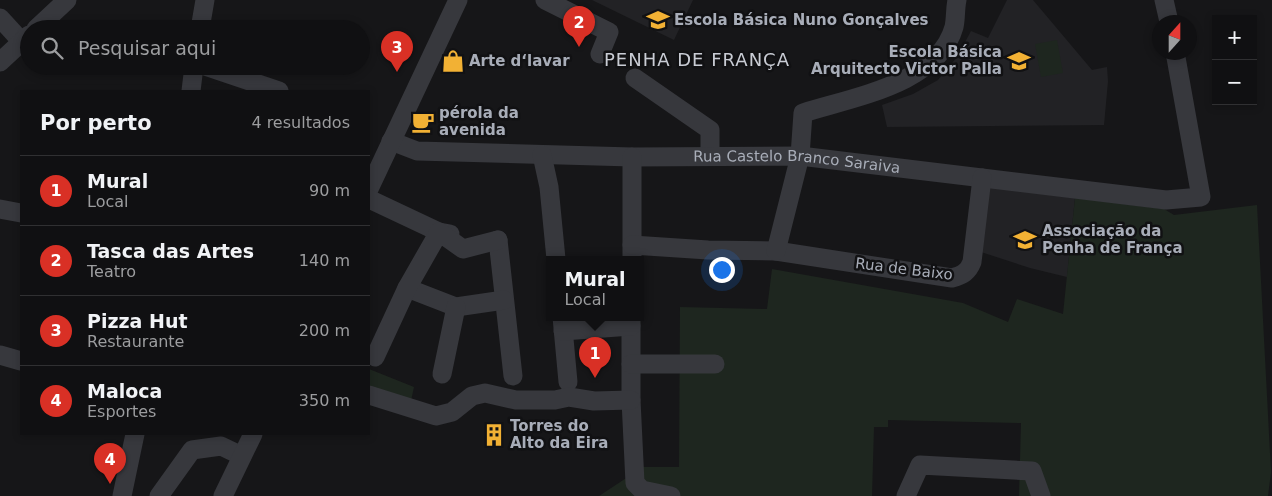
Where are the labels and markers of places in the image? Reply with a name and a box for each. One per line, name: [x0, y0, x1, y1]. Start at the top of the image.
pin: 2: [563, 6, 595, 47]
school or university icon: Escola Básica Nuno Gonçalves: [645, 7, 671, 33]
place label: Escola Básica Nuno Gonçalves: [674, 11, 929, 29]
pin: 3: [381, 31, 413, 72]
place label: Escola Básica Arquitecto Victor Palla: [811, 43, 1002, 78]
shop icon: Arte d‘lavar: [440, 48, 466, 74]
school or university icon: Escola Básica Arquitecto Victor Palla: [1006, 48, 1032, 74]
place label: Arte d‘lavar: [469, 52, 570, 70]
place label: pérola da avenida: [439, 104, 519, 139]
cafe icon: pérola da avenida: [410, 109, 436, 135]
place label: Associação da Penha de França: [1042, 222, 1183, 257]
school or university icon: Associação da Penha de França: [1012, 227, 1038, 253]
pin: 1: [579, 337, 611, 378]
place label: Torres do Alto da Eira: [510, 417, 608, 452]
building icon: Torres do Alto da Eira: [481, 422, 507, 448]
pin: 4: [94, 443, 126, 484]

